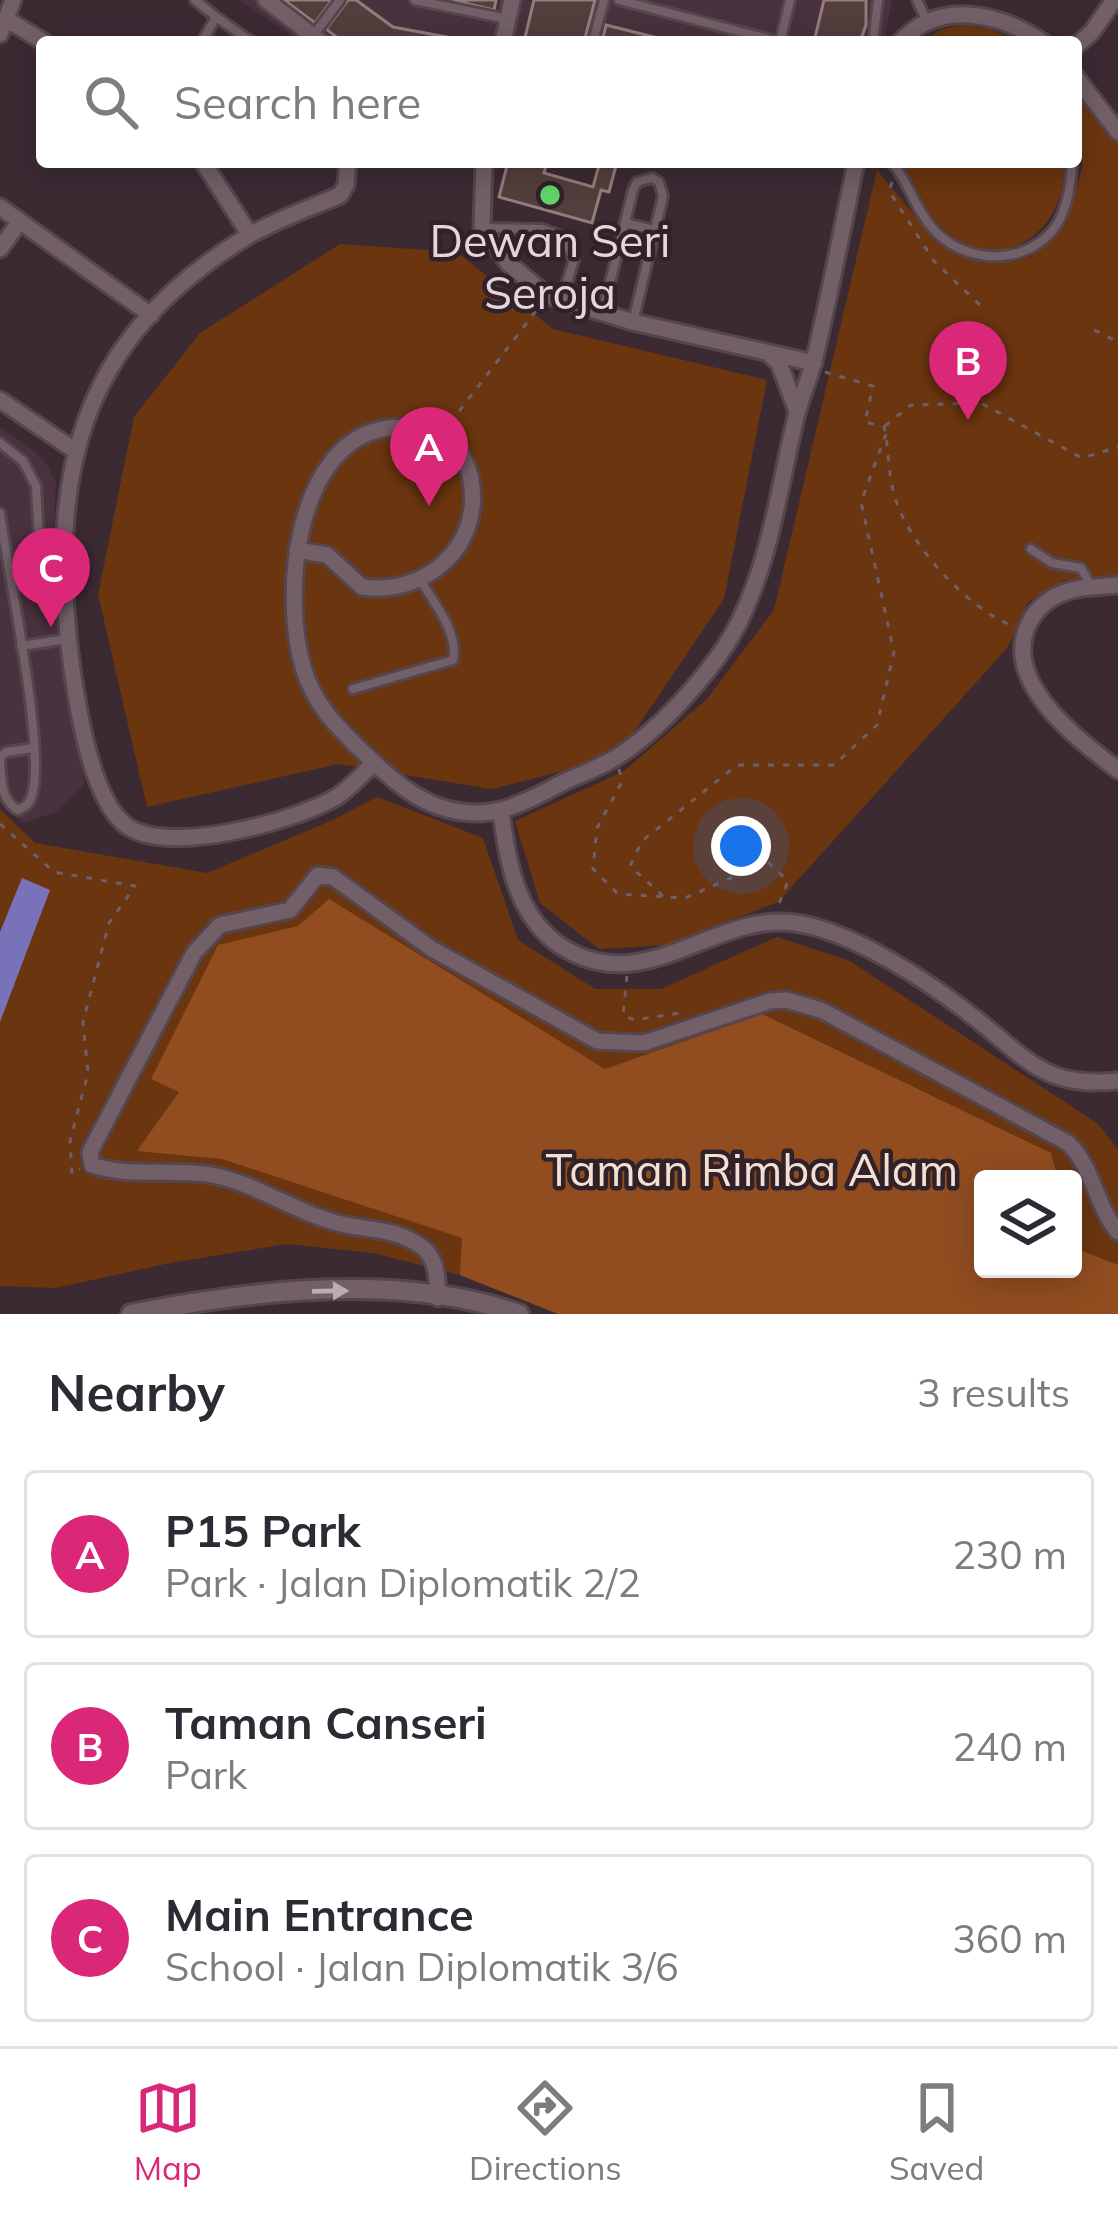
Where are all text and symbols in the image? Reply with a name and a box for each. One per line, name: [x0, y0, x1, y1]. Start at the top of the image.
search box: [36, 36, 1082, 168]
icon: search: [78, 69, 144, 135]
text: Search here: [174, 74, 421, 130]
marker: Dewan Seri Seroja: [537, 182, 563, 208]
place label: Dewan Seri Seroja: [429, 212, 671, 320]
pin: B: [929, 321, 1007, 420]
pin: A: [390, 407, 468, 506]
pin: C: [12, 528, 90, 627]
your location: [711, 816, 771, 876]
park label: Taman Rimba Alam: [546, 1141, 958, 1197]
map controls: [974, 1170, 1082, 1278]
button: layers: [974, 1170, 1082, 1278]
one-way arrow: [312, 1281, 350, 1301]
text: Nearby: [48, 1360, 225, 1424]
text: 3 results: [917, 1368, 1070, 1417]
text: P15 Park: [165, 1502, 361, 1558]
text: A: [75, 1530, 105, 1579]
text: 230 m: [952, 1530, 1067, 1579]
text: Park · Jalan Diplomatik 2/2: [165, 1558, 641, 1607]
text: Taman Canseri: [165, 1694, 487, 1750]
text: B: [77, 1722, 103, 1771]
text: 240 m: [952, 1722, 1067, 1771]
text: Park: [165, 1750, 247, 1799]
text: Main Entrance: [165, 1886, 474, 1942]
text: C: [77, 1914, 103, 1963]
text: 360 m: [952, 1914, 1067, 1963]
text: School · Jalan Diplomatik 3/6: [165, 1942, 679, 1991]
tab: Map: [134, 2075, 202, 2188]
tab: Directions: [469, 2075, 622, 2188]
tab: Saved: [889, 2075, 984, 2188]

